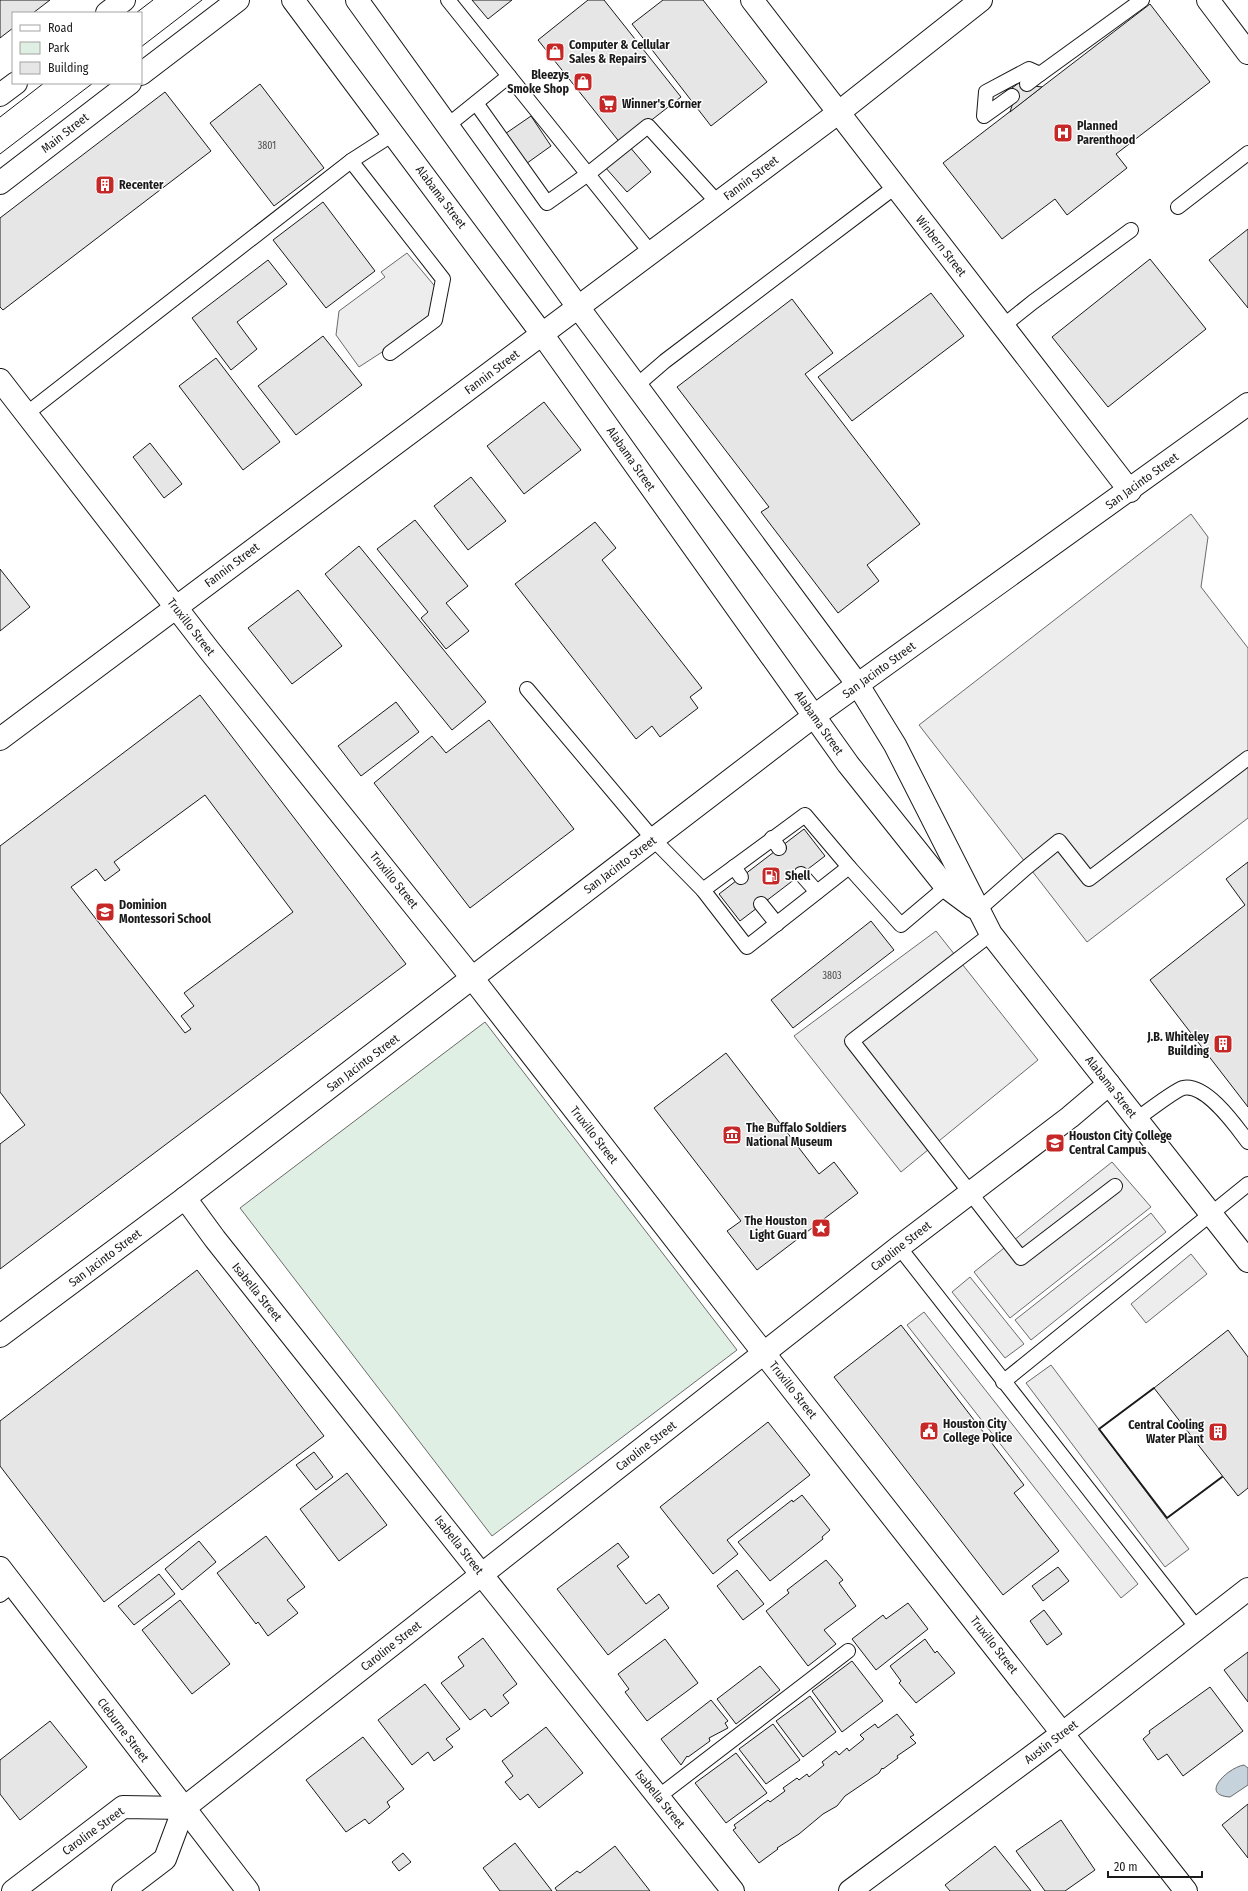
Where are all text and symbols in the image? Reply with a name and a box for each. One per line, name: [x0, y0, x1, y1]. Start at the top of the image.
legend: [12, 12, 142, 84]
text: Road: [48, 21, 73, 35]
place label: Computer & Cellular Sales & Repairs: [569, 38, 670, 66]
text: Park: [48, 41, 70, 55]
shop icon: Computer & Cellular Sales & Repairs: [544, 41, 566, 63]
text: Building: [48, 61, 89, 75]
place label: Bleezys Smoke Shop: [507, 68, 570, 96]
shop icon: Bleezys Smoke Shop: [572, 71, 594, 93]
supermarket icon: Winner's Corner: [597, 93, 619, 115]
place label: Winner's Corner: [622, 97, 702, 111]
street label: Main Street: [39, 110, 91, 156]
place label: Planned Parenthood: [1077, 119, 1135, 147]
hospital icon: Planned Parenthood: [1052, 122, 1074, 144]
house number: 3801: [258, 140, 276, 152]
street label: Fannin Street: [721, 153, 781, 203]
street label: Alabama Street: [413, 163, 469, 231]
building icon: Recenter: [94, 174, 116, 196]
place label: Recenter: [119, 178, 164, 192]
street label: Winbern Street: [913, 213, 969, 279]
street label: Fannin Street: [462, 347, 522, 397]
street label: Alabama Street: [604, 424, 658, 494]
street label: San Jacinto Street: [1103, 450, 1181, 512]
street label: Fannin Street: [202, 540, 262, 590]
street label: Truxillo Street: [164, 596, 218, 658]
street label: San Jacinto Street: [840, 639, 918, 701]
street label: Alabama Street: [792, 688, 846, 758]
street label: San Jacinto Street: [581, 833, 659, 897]
street label: Truxillo Street: [367, 849, 421, 911]
fuel station icon: Shell: [760, 865, 782, 887]
place label: Shell: [785, 869, 811, 883]
place label: Dominion Montessori School: [119, 898, 212, 926]
school or university icon: Dominion Montessori School: [94, 901, 116, 923]
house number: 3803: [822, 970, 842, 982]
place label: J.B. Whiteley Building: [1146, 1030, 1209, 1058]
street label: San Jacinto Street: [324, 1031, 402, 1095]
building icon: J.B. Whiteley Building: [1212, 1033, 1234, 1055]
street label: Alabama Street: [1082, 1053, 1140, 1121]
street label: Truxillo Street: [567, 1104, 621, 1166]
place label: The Buffalo Soldiers National Museum: [746, 1121, 847, 1149]
museum icon: The Buffalo Soldiers National Museum: [721, 1124, 743, 1146]
place label: Houston City College Central Campus: [1069, 1129, 1172, 1157]
school or university icon: Houston City College Central Campus: [1044, 1132, 1066, 1154]
place label: The Houston Light Guard: [744, 1214, 807, 1242]
place icon: The Houston Light Guard: [810, 1217, 832, 1239]
street label: Caroline Street: [868, 1218, 934, 1274]
street label: San Jacinto Street: [66, 1226, 144, 1290]
street label: Isabella Street: [229, 1260, 285, 1324]
street label: Truxillo Street: [766, 1359, 820, 1421]
place label: Houston City College Police: [943, 1417, 1012, 1445]
street label: Caroline Street: [613, 1418, 679, 1474]
place label: Central Cooling Water Plant: [1128, 1418, 1205, 1446]
public building icon: Houston City College Police: [918, 1420, 940, 1442]
building icon: Central Cooling Water Plant: [1207, 1421, 1229, 1443]
street label: Isabella Street: [432, 1513, 486, 1577]
street label: Truxillo Street: [967, 1614, 1021, 1676]
street label: Caroline Street: [358, 1618, 424, 1674]
street label: Cleburne Street: [94, 1695, 152, 1765]
street label: Austin Street: [1022, 1717, 1081, 1767]
street label: Isabella Street: [632, 1767, 688, 1831]
street label: Caroline Street: [59, 1804, 127, 1858]
scale bar: [1108, 1853, 1202, 1879]
text: 20 m: [1114, 1860, 1138, 1874]

